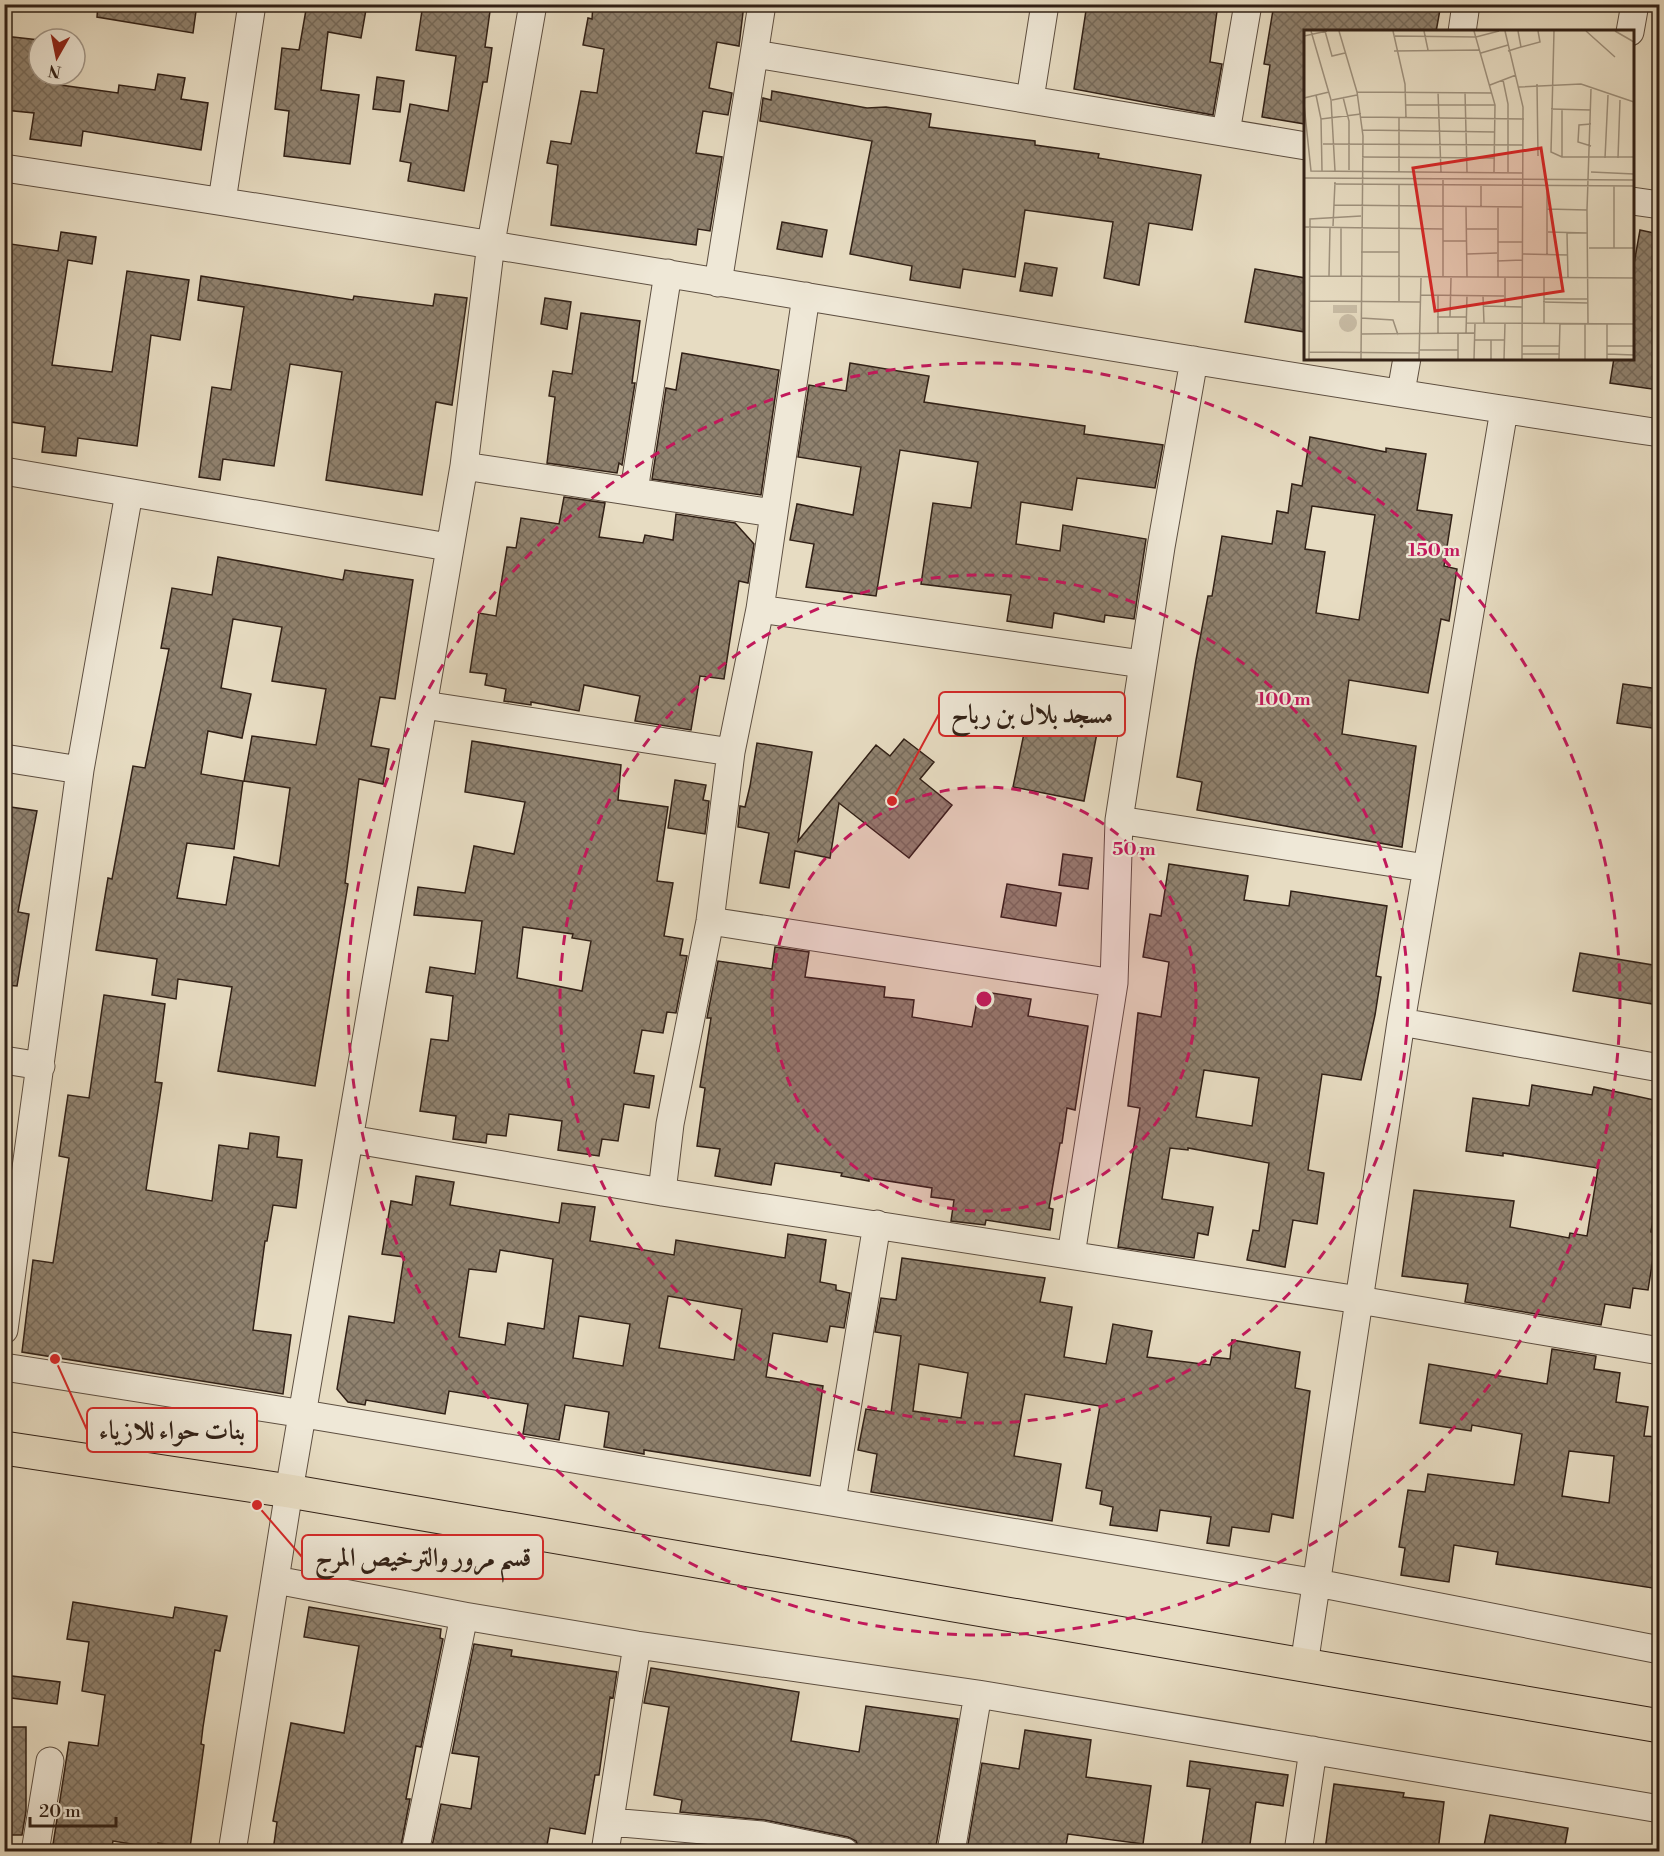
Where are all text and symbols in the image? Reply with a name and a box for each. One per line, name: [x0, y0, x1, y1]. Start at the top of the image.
north arrow: [27, 27, 87, 87]
inset map: [1304, 30, 1634, 360]
text: N: [47, 60, 63, 82]
text: 150 m: [1408, 539, 1461, 562]
text: 100 m: [1257, 688, 1311, 711]
callout: مسجد بلال بن رباح: [939, 692, 1125, 736]
text: مسجد بلال بن رباح: [951, 699, 1113, 737]
text: 50 m: [1112, 838, 1156, 861]
centre of rings: [974, 989, 994, 1009]
callout: بنات حواء للازياء: [87, 1408, 257, 1452]
text: بنات حواء للازياء: [99, 1415, 245, 1447]
callout: قسم مرور والترخيص المرج: [302, 1535, 543, 1579]
text: قسم مرور والترخيص المرج: [315, 1542, 531, 1583]
scale bar: [30, 1790, 116, 1828]
text: 20 m: [39, 1800, 81, 1823]

